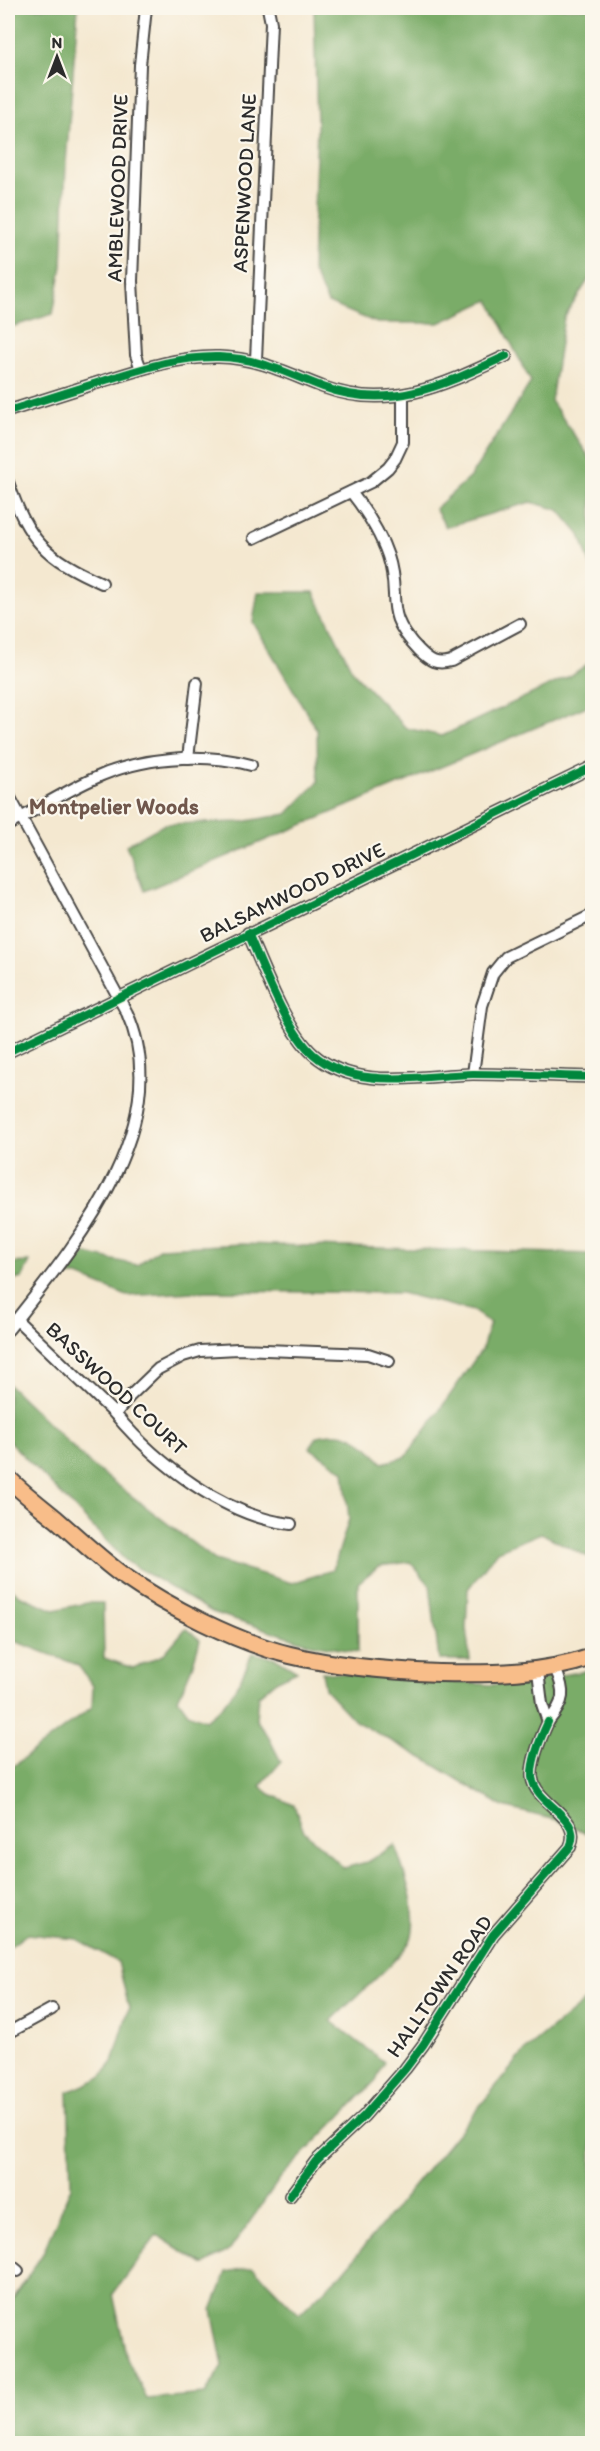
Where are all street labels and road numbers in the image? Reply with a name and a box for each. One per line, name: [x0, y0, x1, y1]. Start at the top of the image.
street label: ASPENWOOD LANE: [227, 93, 261, 273]
street label: AMBLEWOOD DRIVE: [101, 94, 133, 282]
street label: BALSAMWOOD DRIVE: [195, 836, 389, 948]
street label: BASSWOOD COURT: [41, 1316, 193, 1460]
street label: HALLTOWN ROAD: [381, 1910, 497, 2062]

